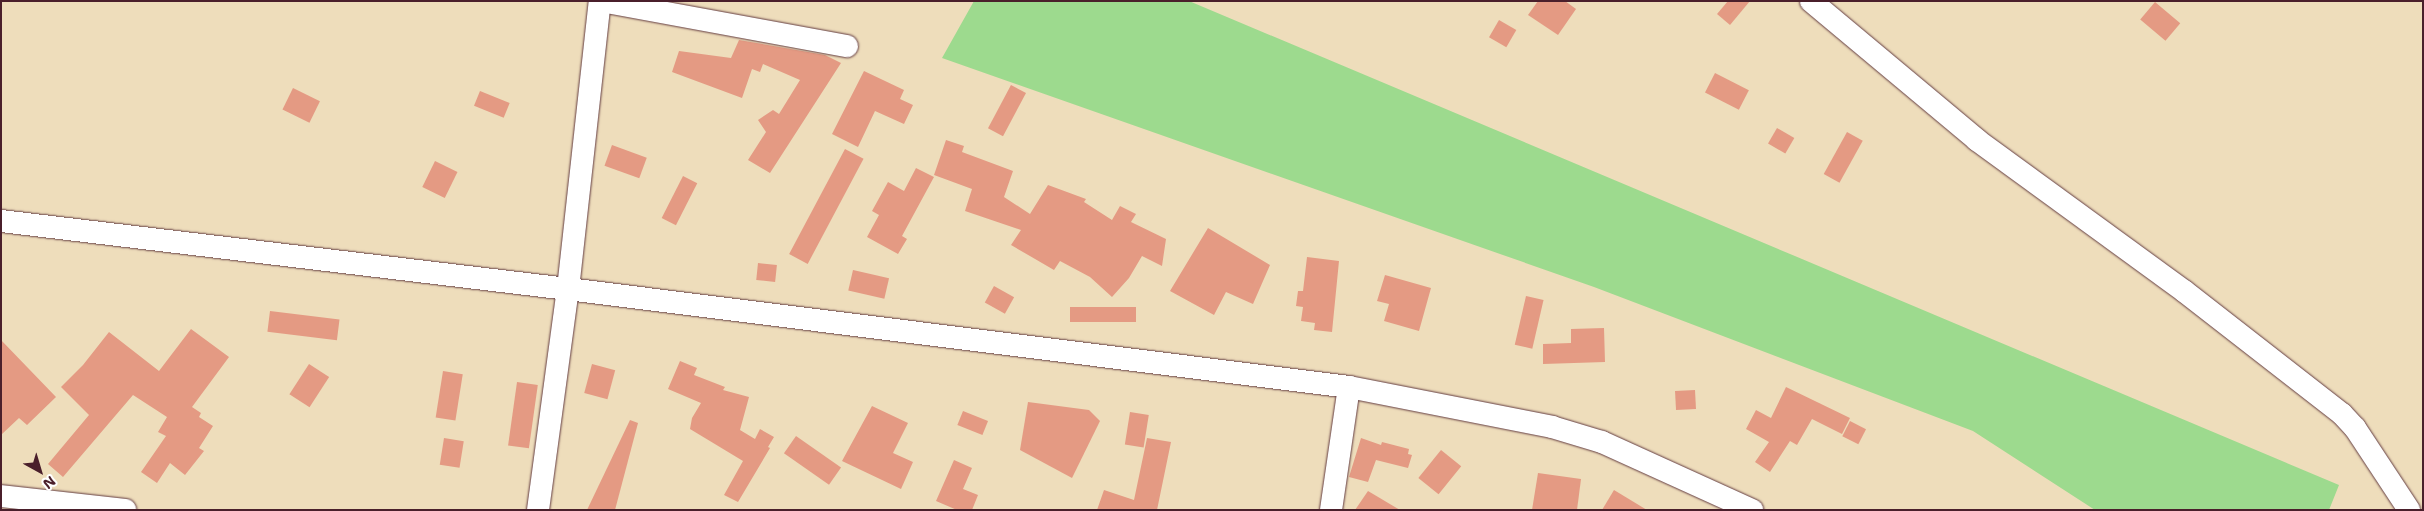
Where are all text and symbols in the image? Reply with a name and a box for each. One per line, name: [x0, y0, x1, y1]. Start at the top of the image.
north arrow: [15, 446, 65, 496]
text: N: [39, 472, 59, 493]

